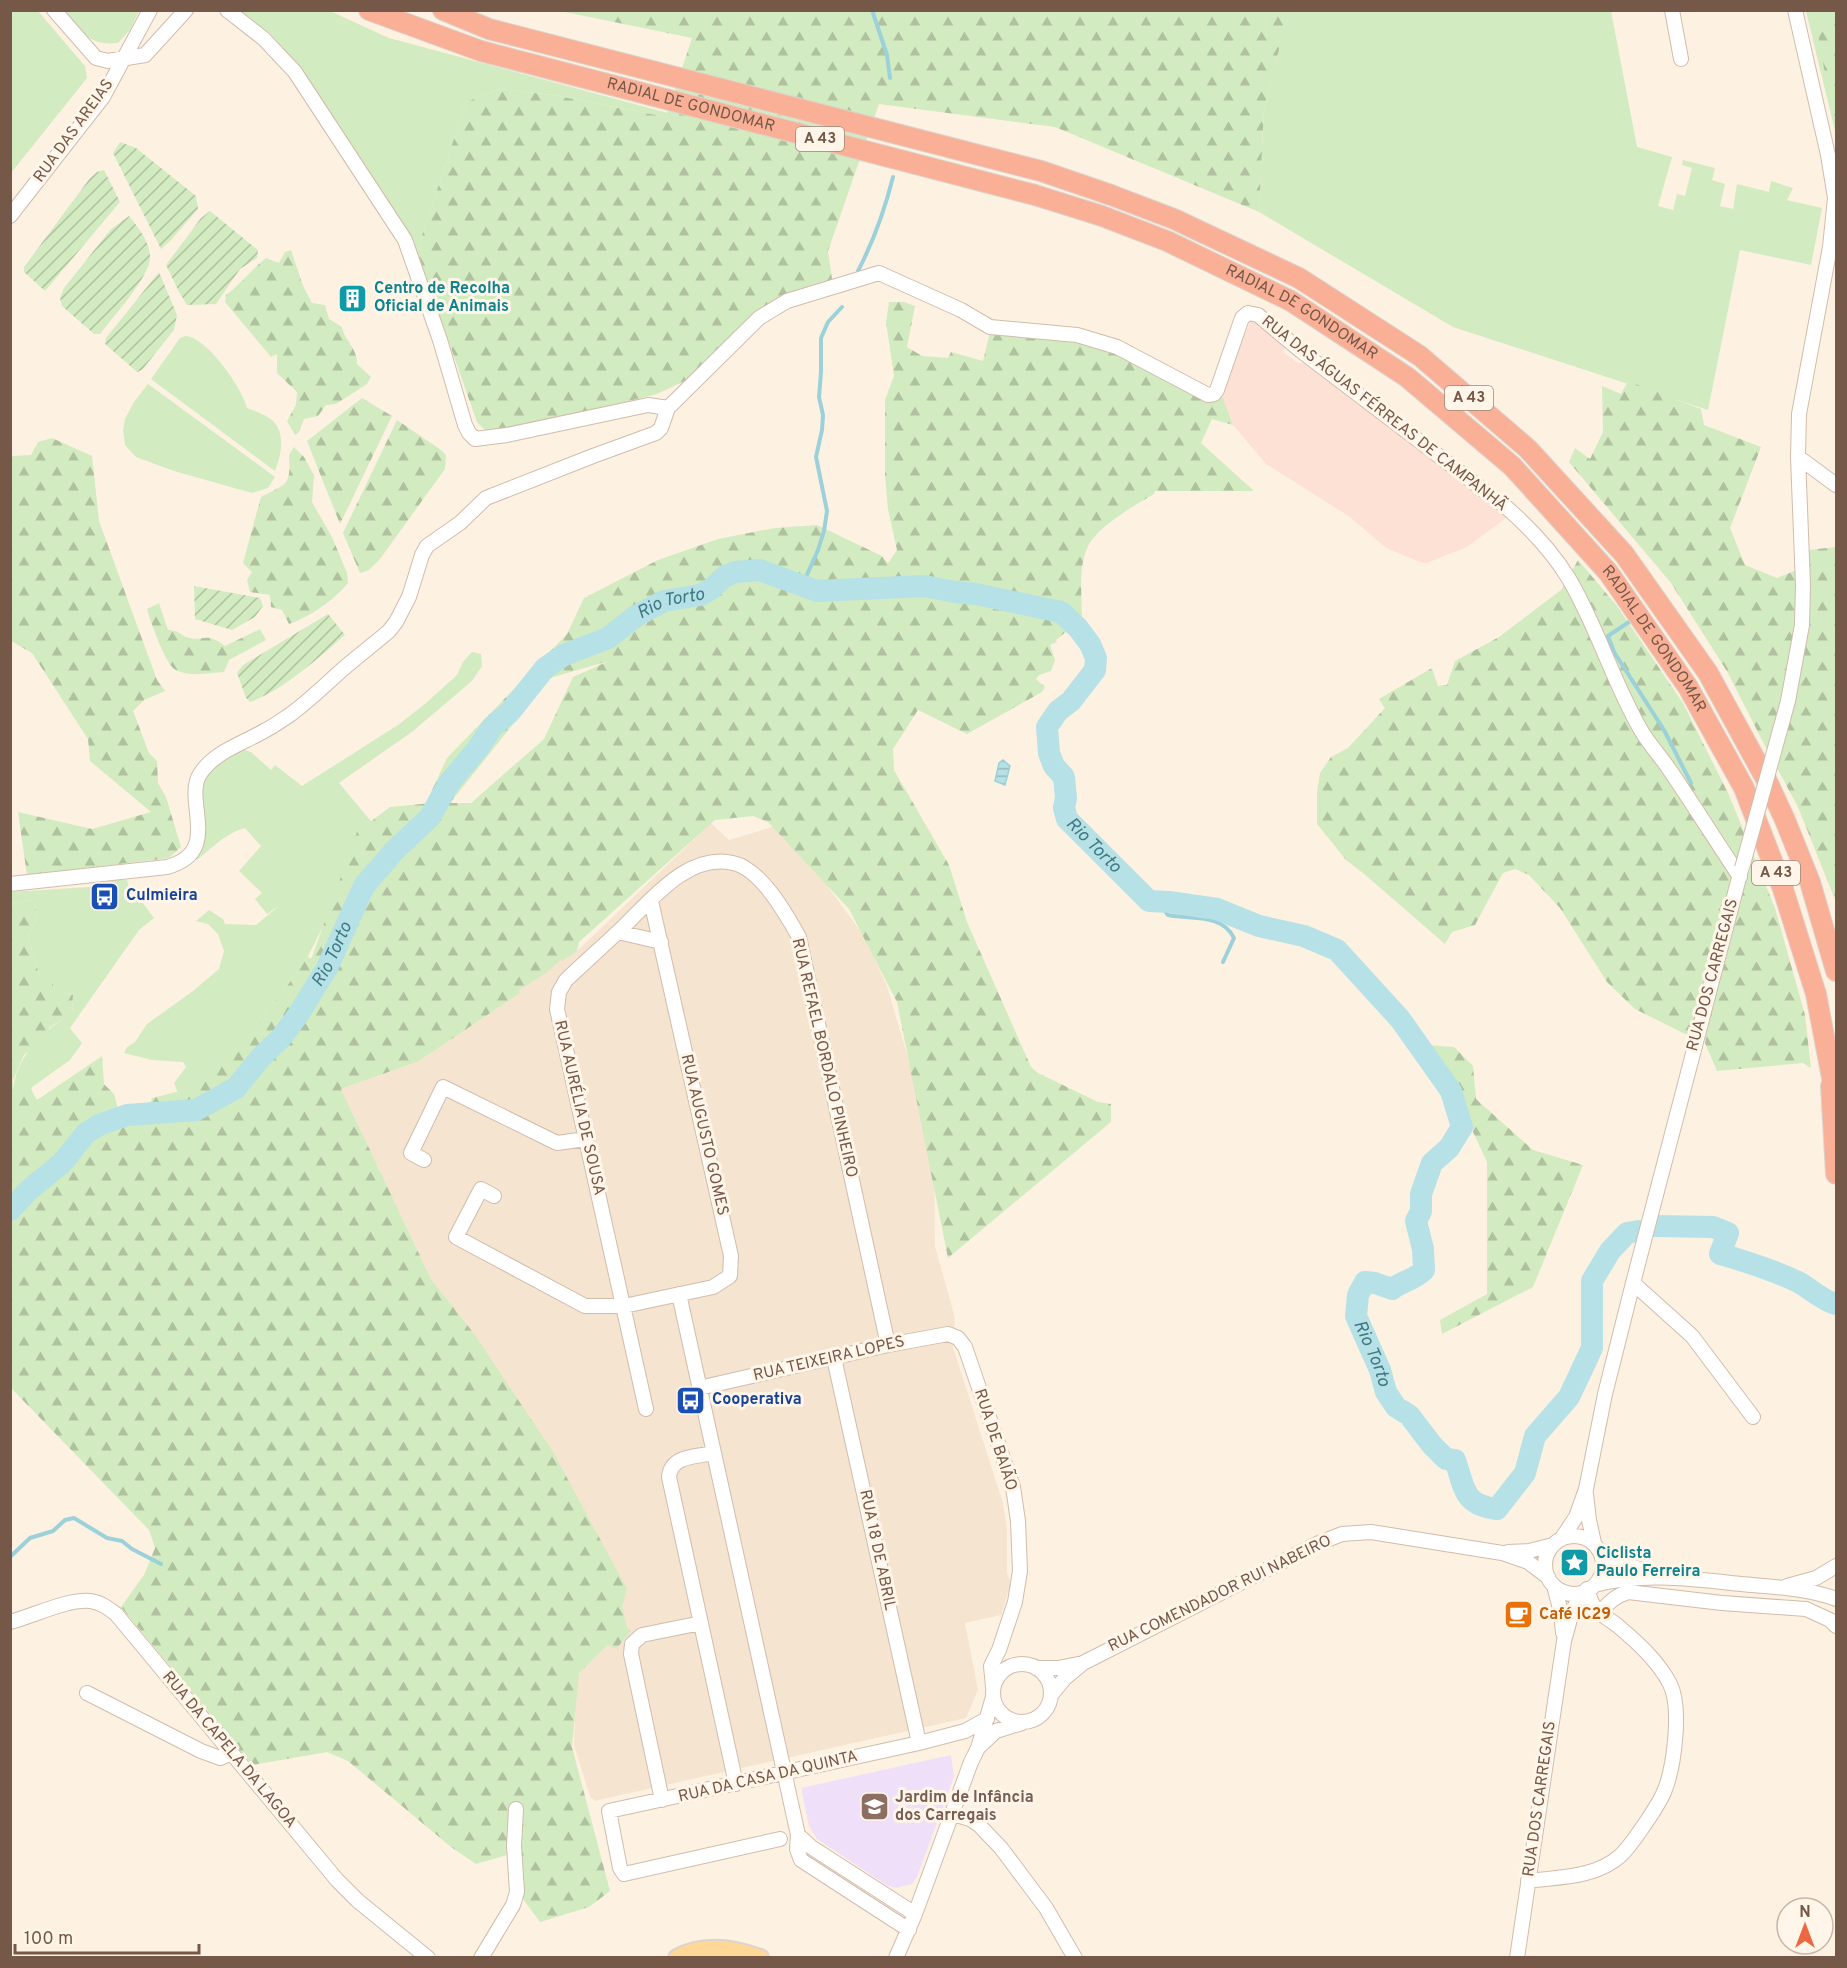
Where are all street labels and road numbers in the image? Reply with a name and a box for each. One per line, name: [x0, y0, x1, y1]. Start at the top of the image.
street label: RADIAL DE GONDOMAR: [604, 74, 777, 137]
street label: RUA DAS AREIAS: [30, 75, 118, 187]
road number: A 43: [796, 127, 844, 151]
street label: RADIAL DE GONDOMAR: [1222, 261, 1381, 365]
street label: RUA DAS ÁGUAS FÉRREAS DE CAMPANHÃ: [1257, 309, 1513, 516]
road number: A 43: [1445, 386, 1493, 410]
street label: RADIAL DE GONDOMAR: [1597, 561, 1710, 716]
road number: A 43: [1752, 861, 1800, 885]
street label: RUA DOS CARREGAIS: [1683, 897, 1743, 1053]
street label: RUA REFAEL BORDALO PINHEIRO: [787, 936, 861, 1180]
street label: RUA AURÉLIA DE SOUSA: [549, 1018, 611, 1198]
street label: RUA AUGUSTO GOMES: [676, 1052, 732, 1218]
street label: RUA TEIXEIRA LOPES: [751, 1332, 907, 1386]
street label: RUA DE BAIÃO: [969, 1386, 1024, 1494]
street label: RUA 18 DE ABRIL: [854, 1488, 900, 1612]
street label: RUA COMENDADOR RUI NABEIRO: [1105, 1531, 1335, 1657]
street label: RUA DA CAPELA DA LAGOA: [157, 1667, 301, 1833]
street label: RUA DOS CARREGAIS: [1519, 1720, 1561, 1878]
street label: RUA DA CASA DA QUINTA: [676, 1747, 860, 1807]

